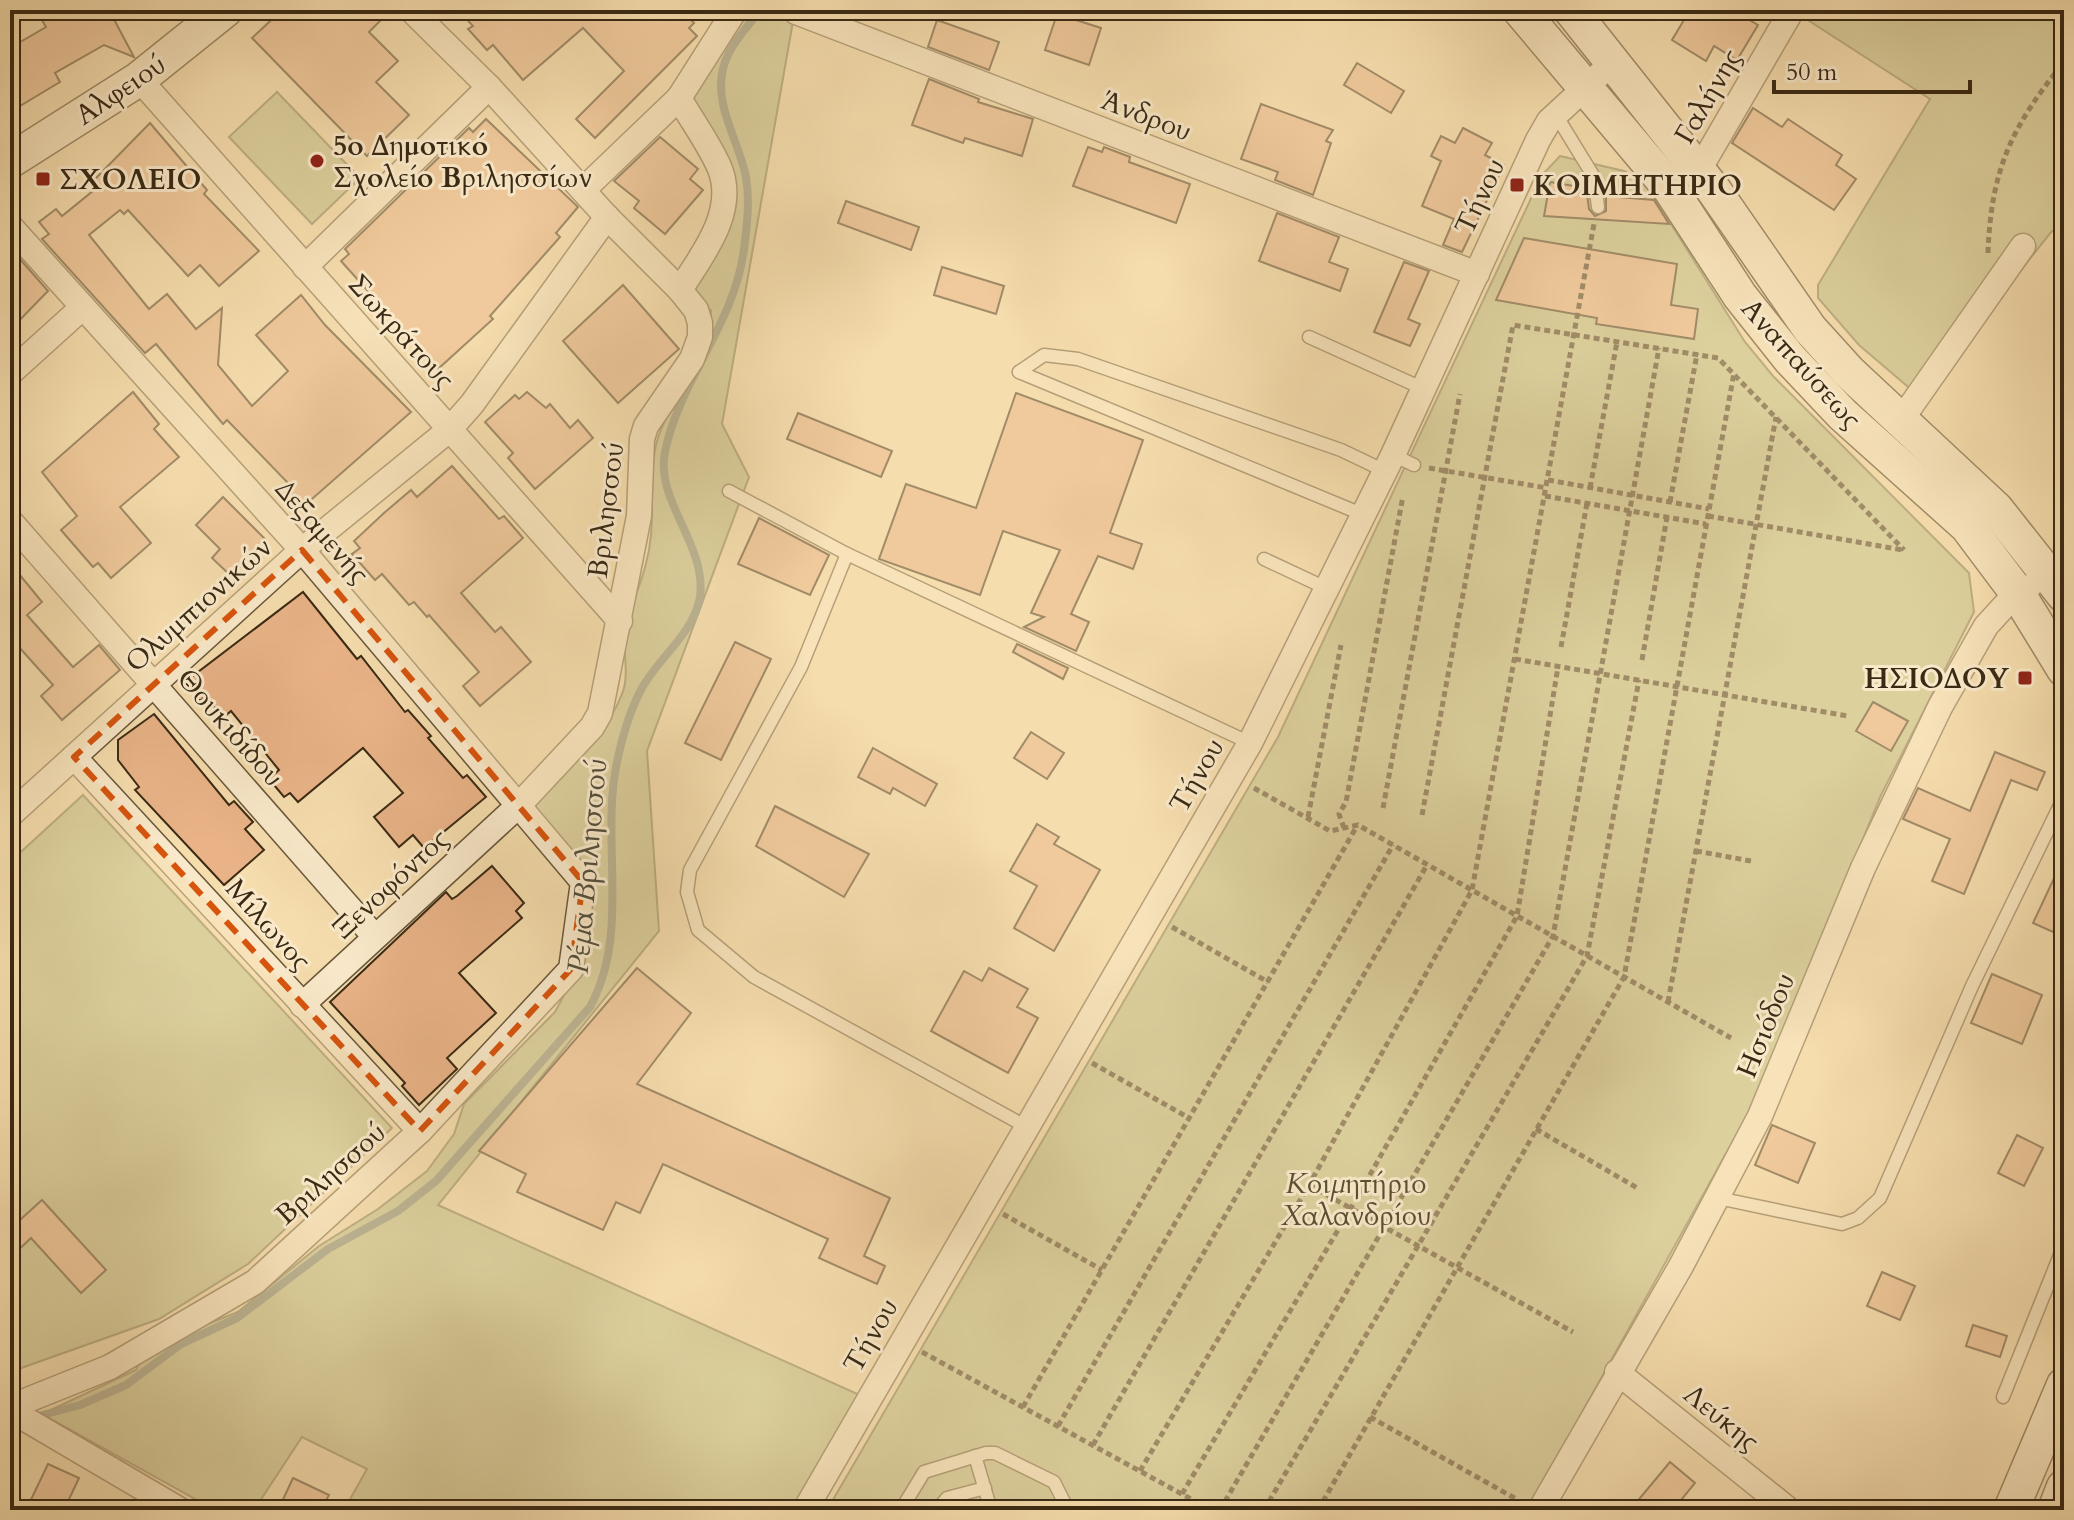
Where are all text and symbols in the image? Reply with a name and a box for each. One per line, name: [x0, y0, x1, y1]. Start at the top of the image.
street label: Γαλήνης: [1666, 42, 1750, 151]
scale bar: [1774, 44, 1970, 94]
street label: Αλφειού: [68, 46, 173, 134]
text: 50 m: [1786, 56, 1838, 89]
street label: Άνδρου: [1096, 81, 1197, 150]
place label: 5ο Δημοτικό Σχολείο Βριλησσίων: [333, 127, 592, 197]
marker: 5ο Δημοτικό Σχολείο Βριλησσίων: [308, 152, 326, 170]
street label: Τήνου: [1446, 152, 1514, 241]
place label: ΣΧΟΛΕΙΟ: [59, 161, 201, 199]
place label: ΚΟΙΜΗΤΗΡΙΟ: [1533, 167, 1742, 205]
marker: ΣΧΟΛΕΙΟ: [34, 170, 52, 188]
marker: ΚΟΙΜΗΤΗΡΙΟ: [1508, 176, 1526, 194]
street label: Σωκράτους: [339, 266, 463, 397]
street label: Αναπαύσεως: [1732, 290, 1870, 437]
street label: Βριλησσού: [579, 440, 633, 580]
street label: Δεξαμενής: [266, 471, 378, 592]
street label: Ολυμπιονικών: [117, 529, 280, 681]
street label: Θουκιδίδου: [168, 660, 292, 795]
place label: ΗΣΙΟΔΟΥ: [1864, 660, 2010, 698]
marker: ΗΣΙΟΔΟΥ: [2016, 669, 2034, 687]
street label: Τήνου: [1160, 731, 1233, 820]
water label: Ρέμα Βριλησσού: [558, 757, 617, 976]
street label: Ξενοφόντος: [325, 820, 457, 947]
street label: Μίλωνος: [217, 870, 320, 979]
street label: Ησιόδου: [1728, 968, 1804, 1083]
street label: Βριλησσού: [267, 1114, 394, 1234]
park label: Κοιμητήριο Χαλανδρίου: [1280, 1165, 1432, 1235]
street label: Τήνου: [834, 1291, 907, 1380]
street label: Λεύκης: [1676, 1376, 1767, 1460]

